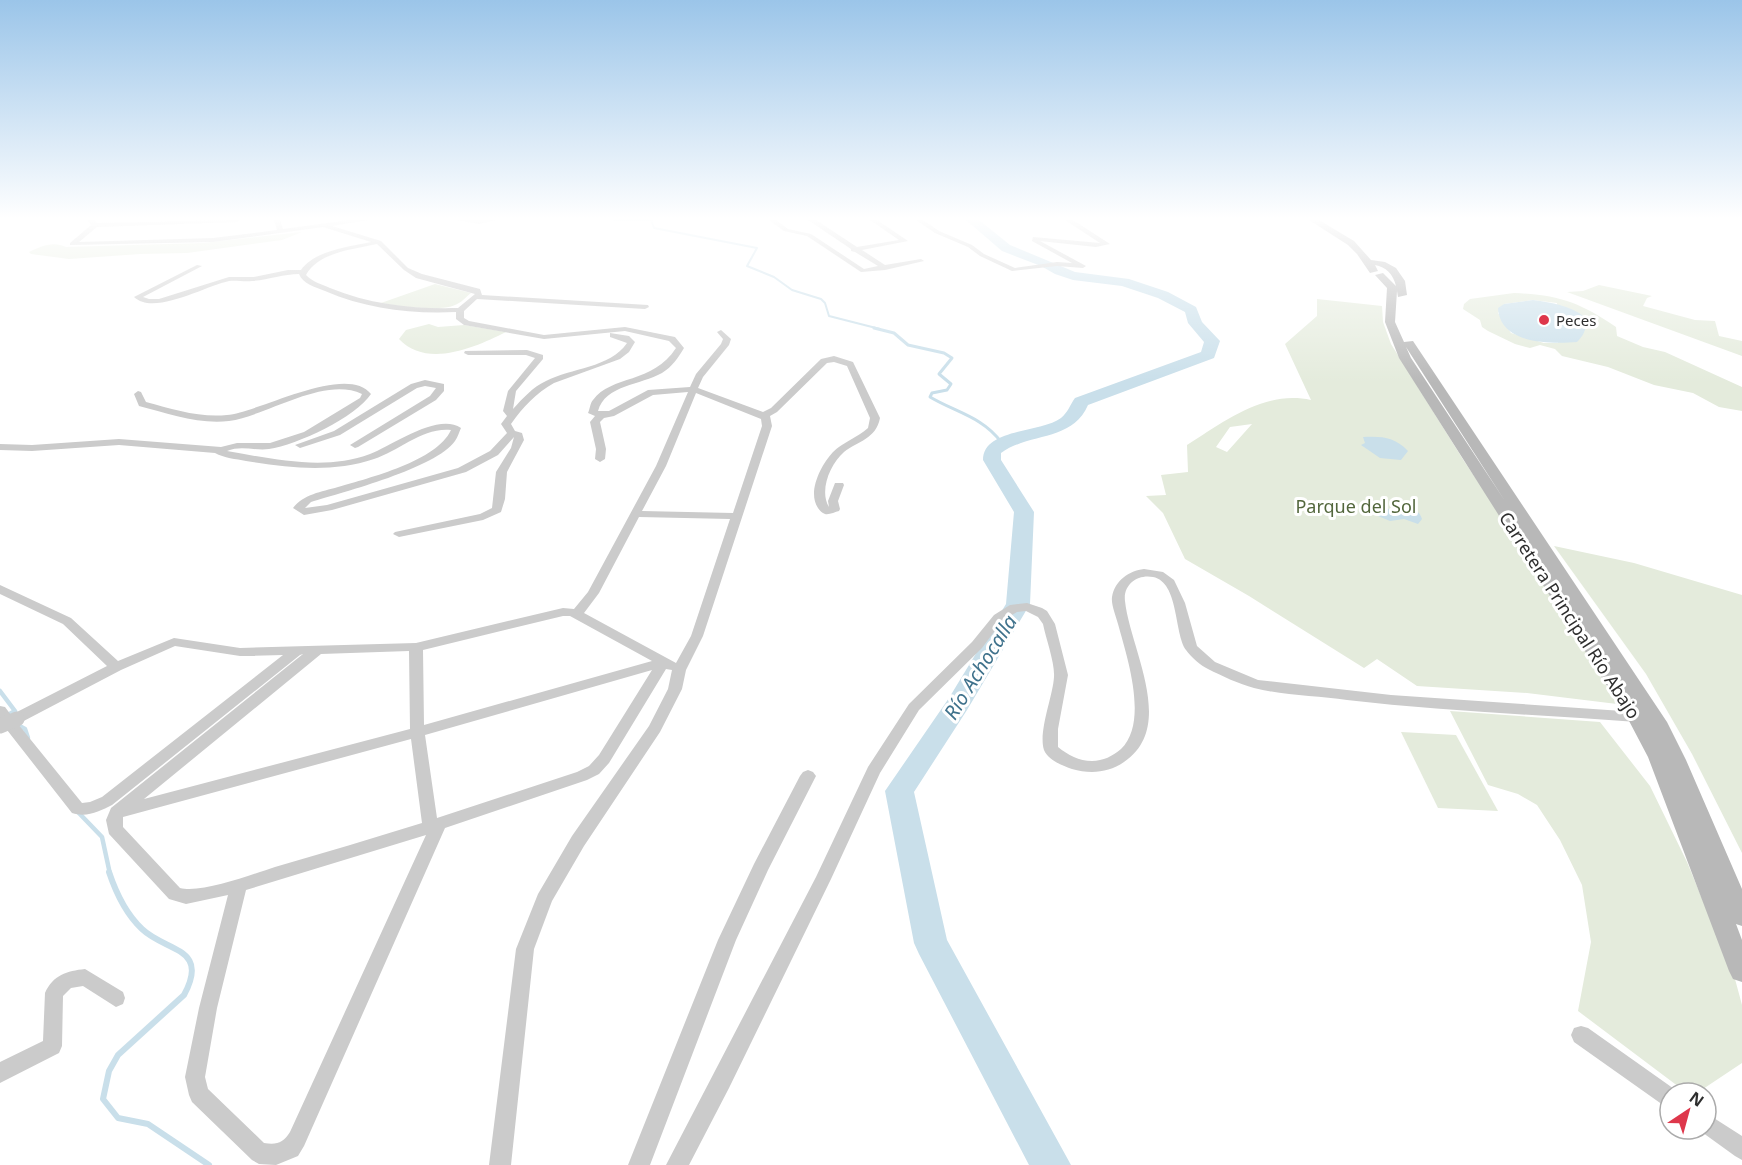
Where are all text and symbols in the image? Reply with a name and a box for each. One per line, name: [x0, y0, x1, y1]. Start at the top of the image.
place label: Peces: [1556, 310, 1596, 330]
marker: Peces: [1537, 313, 1551, 327]
park label: Parque del Sol: [1295, 494, 1417, 518]
street label: Carretera Principal Río Abajo: [1494, 507, 1646, 723]
water label: Río Achocalla: [937, 610, 1023, 724]
north arrow: [1658, 1081, 1718, 1141]
text: N: [1685, 1086, 1709, 1112]

